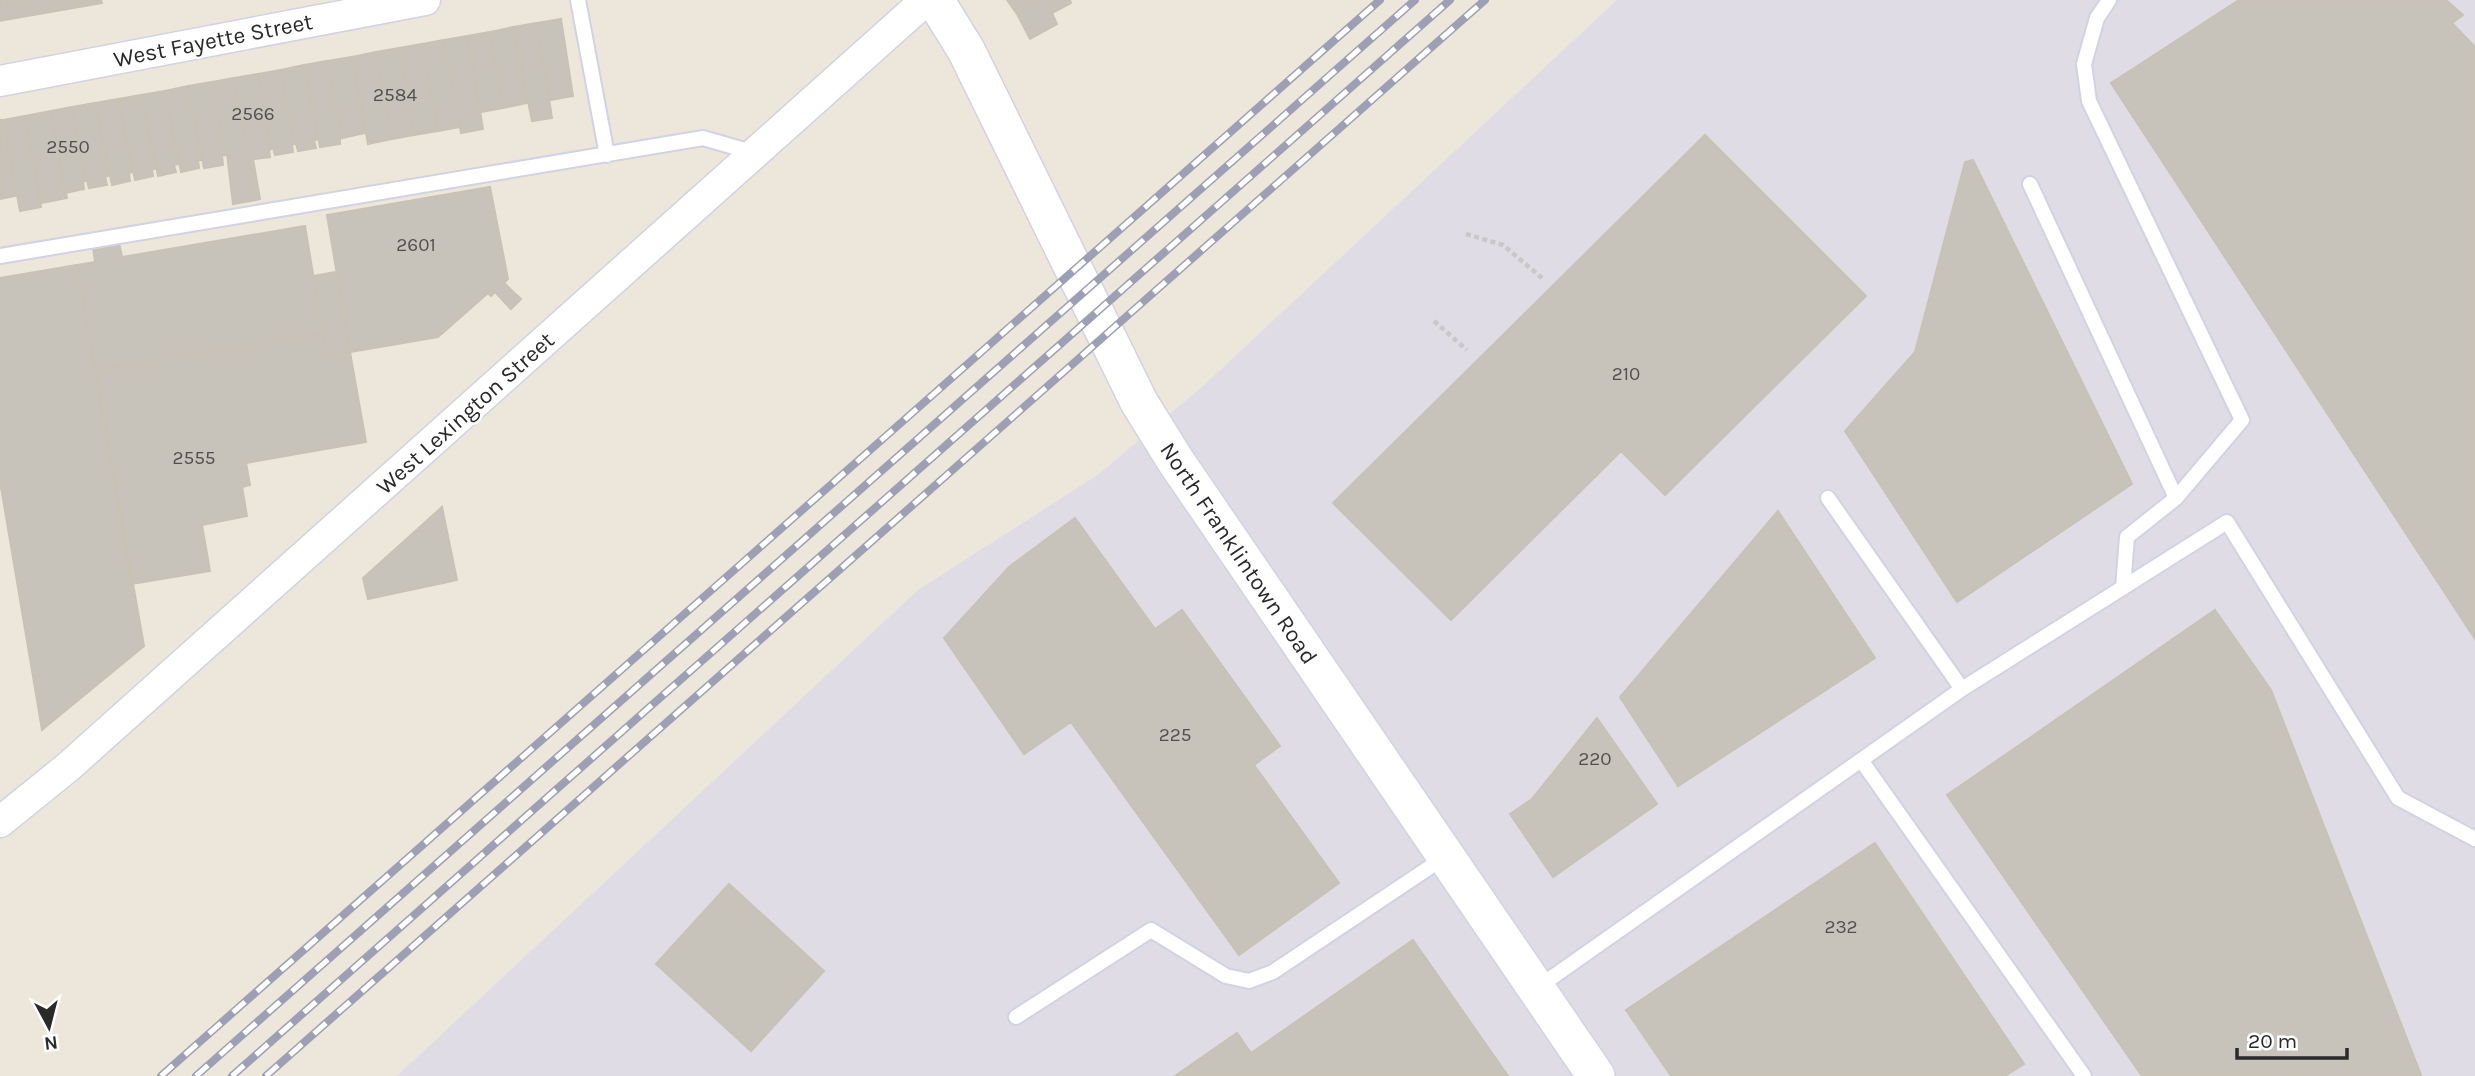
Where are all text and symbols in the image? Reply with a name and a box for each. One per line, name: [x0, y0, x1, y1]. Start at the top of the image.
street label: West Fayette Street: [111, 8, 315, 73]
house number: 2584: [373, 84, 417, 106]
house number: 2566: [231, 103, 275, 125]
house number: 2550: [46, 136, 90, 158]
house number: 2601: [396, 234, 436, 256]
street label: West Lexington Street: [371, 326, 560, 500]
house number: 210: [1612, 363, 1640, 385]
street label: North Franklintown Road: [1154, 437, 1323, 669]
house number: 2555: [172, 447, 216, 469]
house number: 225: [1159, 724, 1191, 746]
house number: 220: [1578, 748, 1612, 770]
house number: 232: [1824, 916, 1858, 938]
north arrow: [14, 992, 84, 1062]
scale bar: [2237, 1016, 2347, 1060]
text: 20 m: [2248, 1029, 2297, 1053]
text: N: [43, 1031, 59, 1055]

